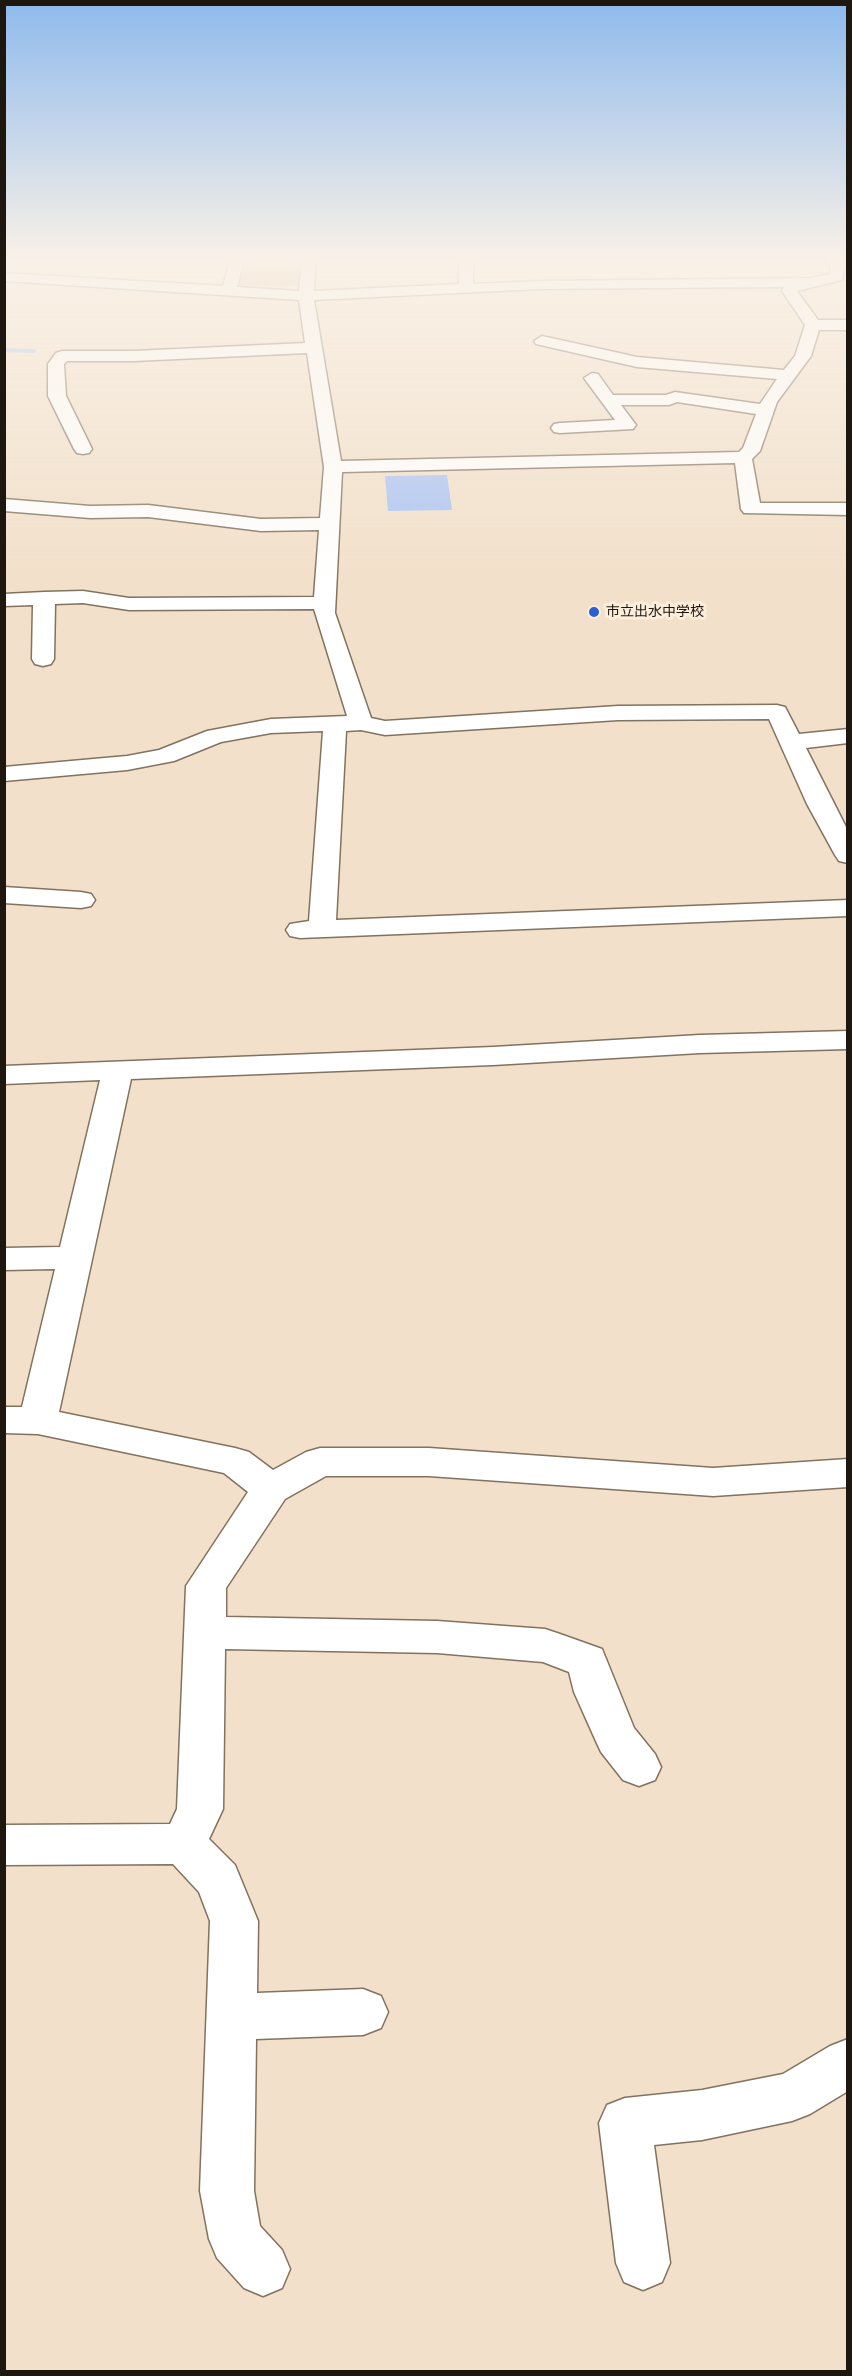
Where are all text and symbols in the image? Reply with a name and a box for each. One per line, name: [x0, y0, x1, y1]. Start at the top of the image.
place label: 市立出水中学校: [606, 604, 704, 620]
marker: 市立出水中学校: [587, 605, 601, 619]

